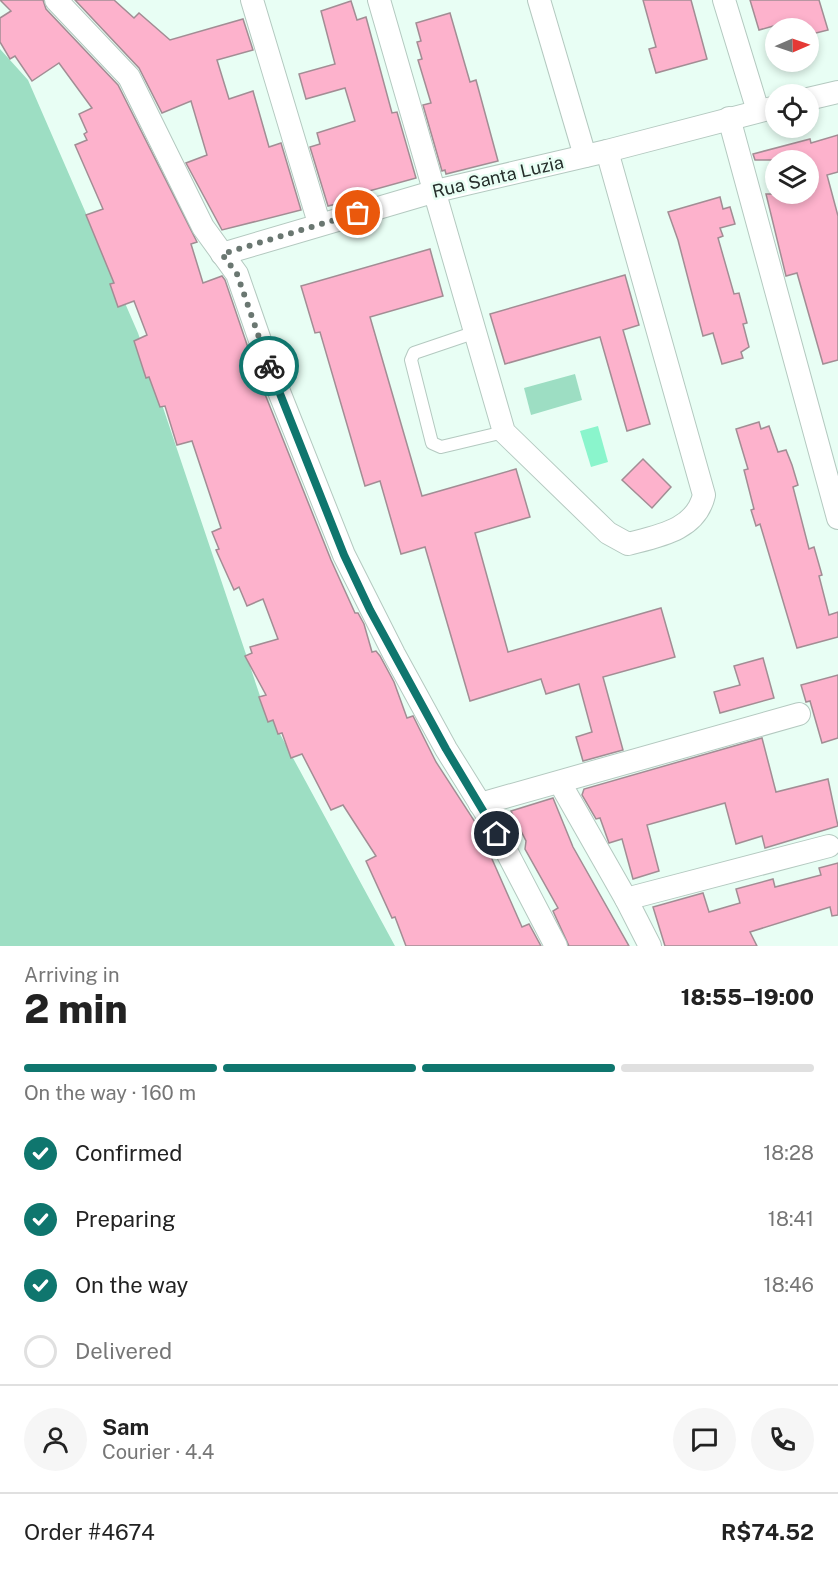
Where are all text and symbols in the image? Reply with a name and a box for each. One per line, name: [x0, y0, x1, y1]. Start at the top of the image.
north arrow: [765, 18, 819, 72]
map controls: [765, 18, 819, 204]
button: locate: [765, 84, 819, 138]
button: layers: [765, 150, 819, 204]
street label: Rua Santa Luzia: [430, 151, 566, 202]
pin: [332, 187, 383, 238]
icon: bag: [341, 196, 374, 229]
courier: [239, 336, 299, 396]
icon: bike: [253, 350, 286, 383]
pin: [471, 808, 522, 859]
icon: home: [480, 817, 513, 850]
text: Arriving in: [24, 963, 119, 987]
text: 18:55–19:00: [681, 984, 814, 1010]
text: 2 min: [24, 986, 128, 1032]
text: On the way · 160 m: [24, 1081, 196, 1105]
icon: check: [24, 1137, 57, 1170]
text: Confirmed: [75, 1140, 182, 1166]
text: 18:28: [763, 1141, 814, 1165]
icon: check: [24, 1203, 57, 1236]
text: Preparing: [75, 1206, 176, 1232]
text: 18:41: [768, 1207, 814, 1231]
icon: check: [24, 1269, 57, 1302]
text: On the way: [75, 1272, 188, 1298]
text: 18:46: [764, 1273, 814, 1297]
text: Delivered: [75, 1338, 172, 1364]
button: person: [24, 1408, 87, 1471]
button: chat: [673, 1408, 736, 1471]
button: phone: [751, 1408, 814, 1471]
text: Sam: [102, 1414, 149, 1440]
text: Courier · 4.4: [102, 1440, 214, 1464]
text: Order #4674: [24, 1519, 155, 1545]
text: R$74.52: [721, 1519, 814, 1545]

